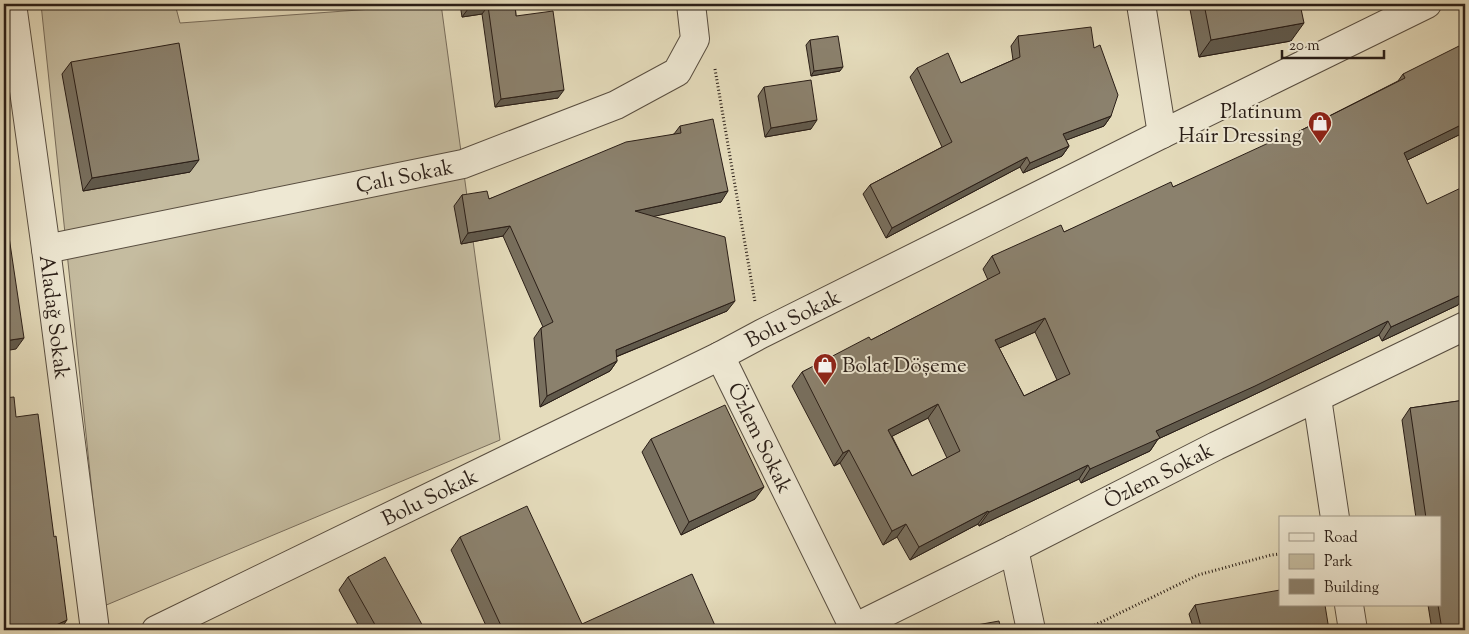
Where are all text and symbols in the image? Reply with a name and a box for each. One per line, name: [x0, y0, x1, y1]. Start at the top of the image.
scale bar: [1282, 28, 1384, 60]
text: 20 m: [1289, 36, 1320, 57]
place label: Platinum Hair Dressing: [1178, 98, 1302, 152]
shop icon: Platinum Hair Dressing: [1307, 110, 1333, 144]
street label: Çalı Sokak: [353, 153, 457, 202]
street label: Aladağ Sokak: [30, 254, 76, 382]
street label: Bolu Sokak: [741, 283, 847, 357]
shop icon: Bolat Döşeme: [812, 352, 838, 386]
place label: Bolat Döşeme: [842, 352, 967, 382]
street label: Özlem Sokak: [719, 378, 799, 499]
street label: Özlem Sokak: [1099, 436, 1220, 518]
street label: Bolu Sokak: [377, 463, 484, 535]
legend: [1279, 516, 1442, 606]
text: Road: [1324, 528, 1358, 549]
text: Park: [1324, 552, 1353, 573]
text: Building: [1324, 578, 1379, 599]

